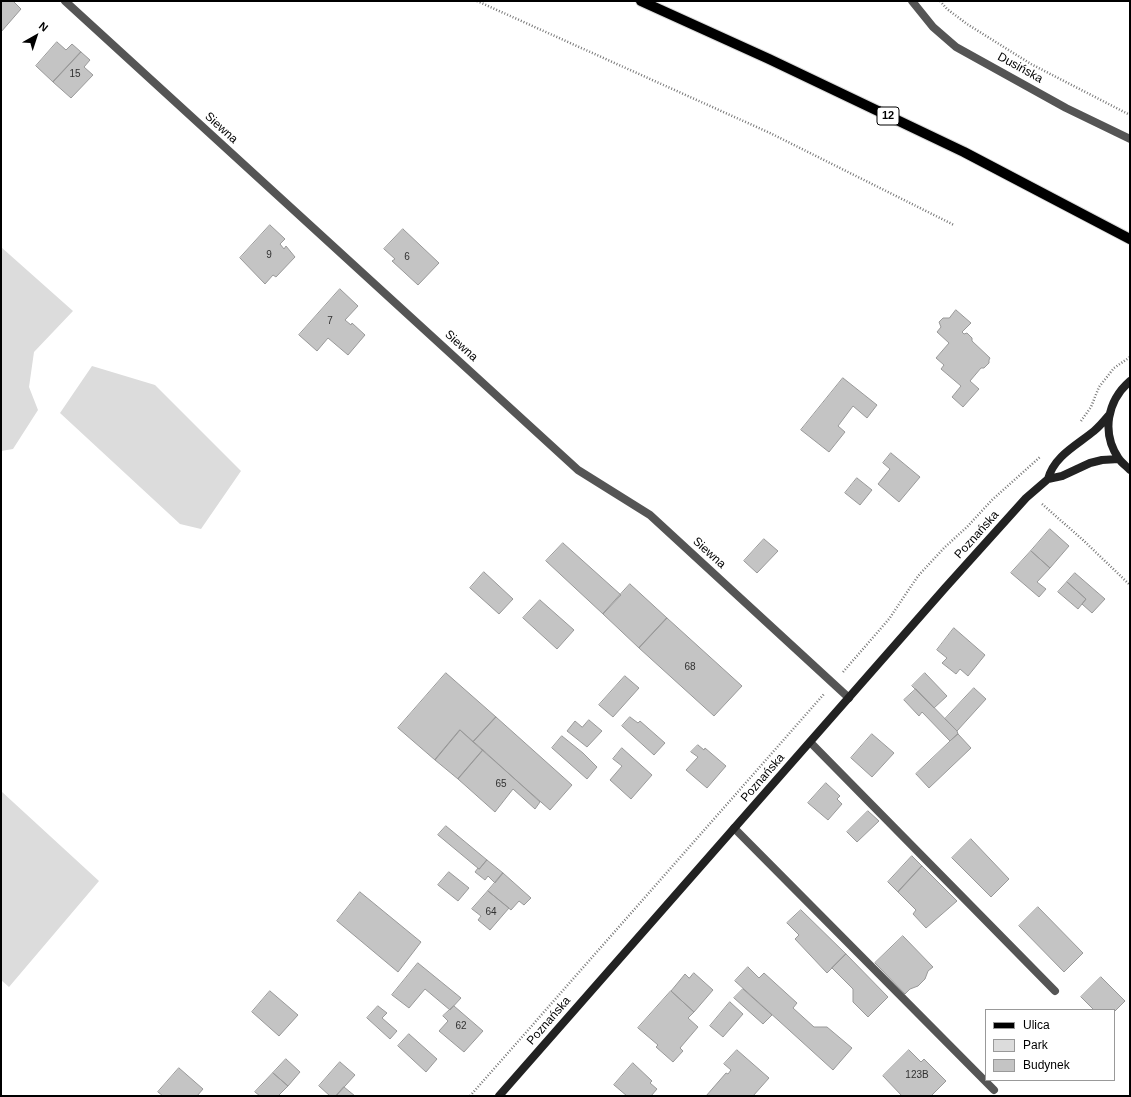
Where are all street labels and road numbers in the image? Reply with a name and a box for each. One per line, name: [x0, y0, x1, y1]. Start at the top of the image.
street label: Dusińska: [995, 50, 1045, 86]
road number: 12: [877, 107, 899, 125]
street label: Siewna: [202, 109, 240, 147]
street label: Siewna: [442, 327, 480, 365]
street label: Poznańska: [952, 508, 1002, 562]
street label: Siewna: [690, 534, 728, 572]
street label: Poznańska: [738, 751, 788, 805]
street label: Poznańska: [524, 994, 574, 1048]

